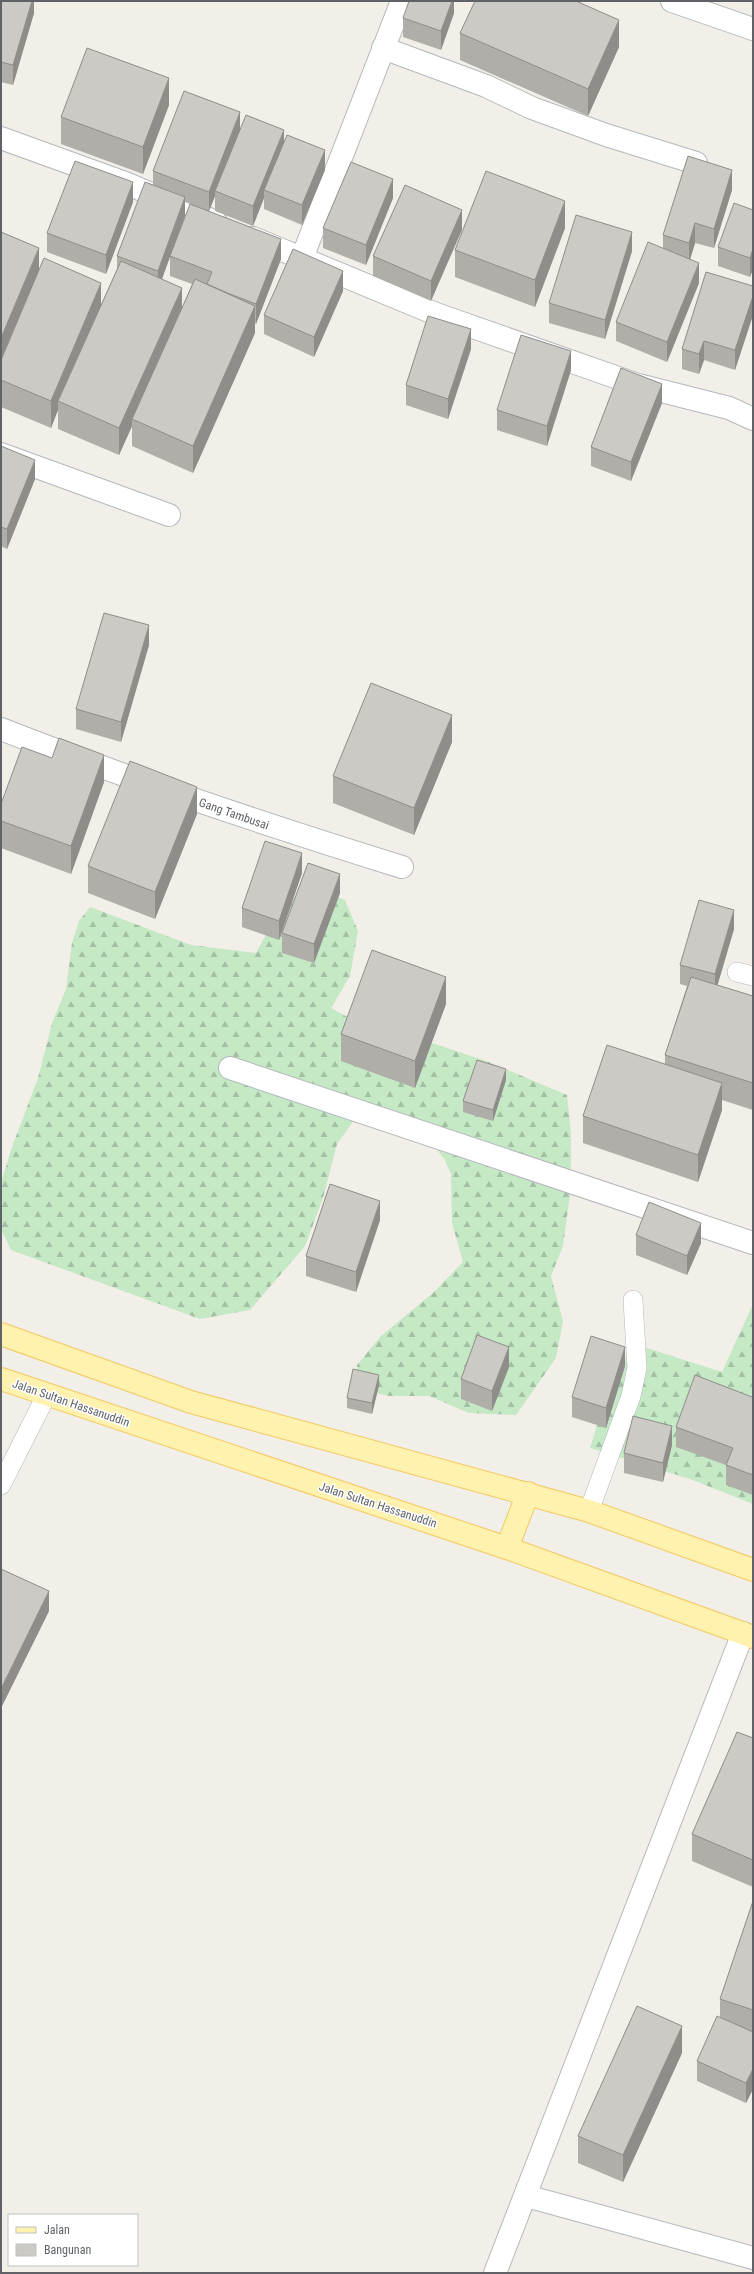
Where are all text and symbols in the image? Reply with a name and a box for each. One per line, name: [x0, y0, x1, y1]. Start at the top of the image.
street label: Gang Tambusai: [197, 795, 271, 833]
street label: Jalan Sultan Hassanuddin: [10, 1376, 132, 1430]
street label: Jalan Sultan Hassanuddin: [317, 1479, 439, 1531]
legend: [8, 2214, 138, 2266]
text: Jalan: [44, 2223, 70, 2237]
text: Bangunan: [44, 2243, 91, 2257]

